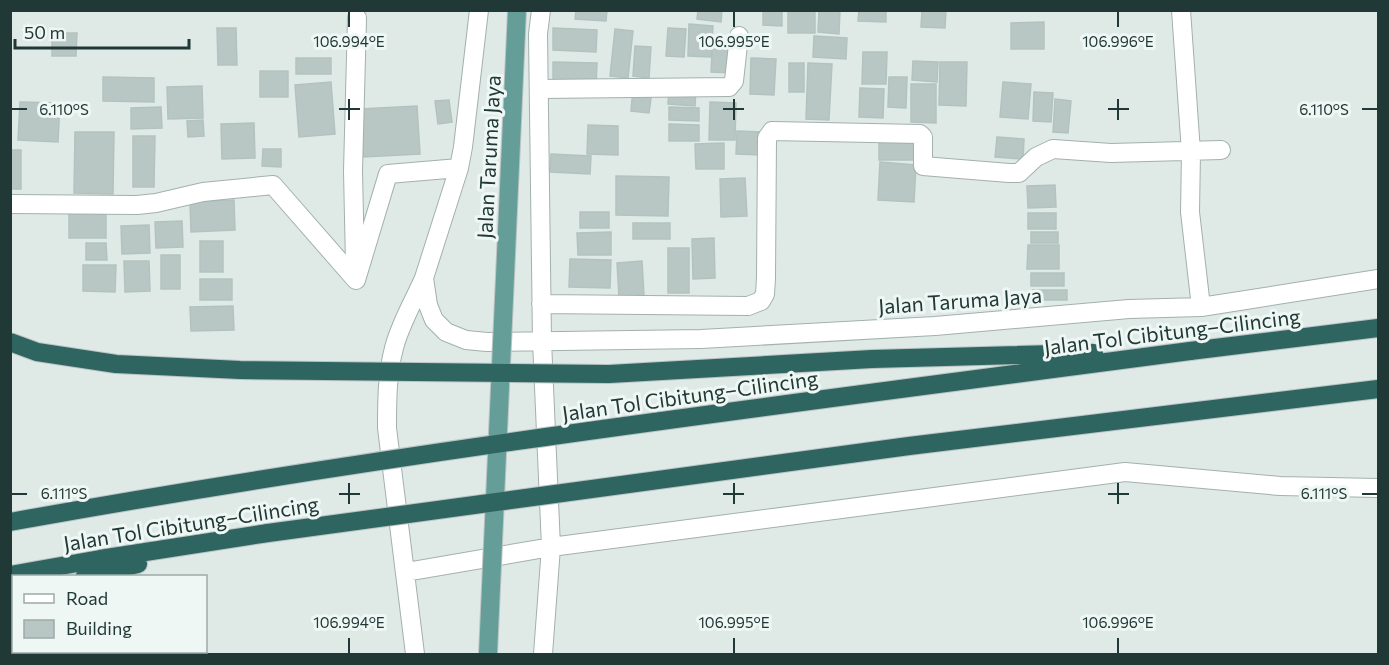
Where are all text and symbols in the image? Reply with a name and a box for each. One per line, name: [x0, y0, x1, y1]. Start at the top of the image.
scale bar: [15, 12, 189, 50]
text: 50 m: [24, 21, 65, 43]
text: 106.994°E: [313, 32, 385, 50]
text: 106.995°E: [698, 32, 770, 50]
text: 106.996°E: [1082, 32, 1154, 50]
street label: Jalan Taruma Jaya: [471, 74, 505, 240]
text: 6.110°S: [39, 100, 89, 118]
text: 6.110°S: [1299, 100, 1349, 118]
street label: Jalan Taruma Jaya: [877, 282, 1043, 318]
street label: Jalan Tol Cibitung–Cilincing: [1042, 303, 1302, 359]
street label: Jalan Tol Cibitung–Cilincing: [560, 365, 820, 425]
text: 6.111°S: [41, 484, 87, 502]
text: 6.111°S: [1301, 484, 1347, 502]
street label: Jalan Tol Cibitung–Cilincing: [62, 490, 320, 556]
legend: [12, 575, 207, 653]
text: Road: [66, 587, 108, 609]
text: 106.994°E: [313, 613, 385, 631]
text: 106.995°E: [698, 613, 770, 631]
text: 106.996°E: [1082, 613, 1154, 631]
text: Building: [66, 617, 132, 639]

